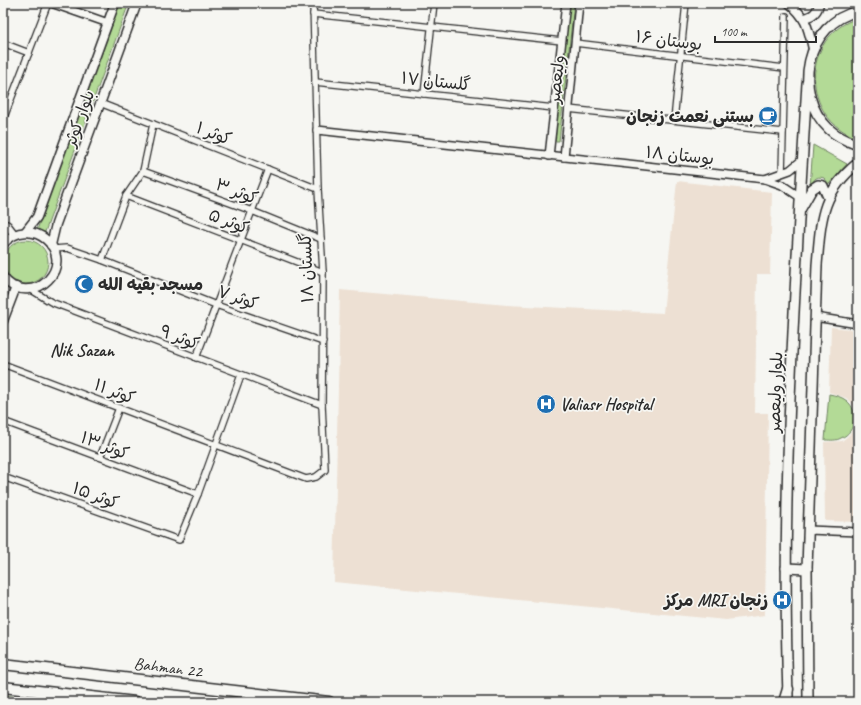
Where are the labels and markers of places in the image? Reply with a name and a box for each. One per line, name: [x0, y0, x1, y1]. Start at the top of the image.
cafe icon: بستنی نعمت زنجان: [757, 105, 779, 127]
place label: بستنی نعمت زنجان: [626, 106, 754, 128]
mosque icon: مسجد بقیه الله: [73, 273, 95, 295]
place label: مسجد بقیه الله: [98, 274, 203, 295]
hospital icon: Valiasr Hospital: [535, 393, 557, 415]
place label: Valiasr Hospital: [560, 394, 656, 415]
hospital icon: مرکز MRI زنجان: [771, 589, 793, 611]
place label: مرکز MRI زنجان: [662, 590, 768, 611]

